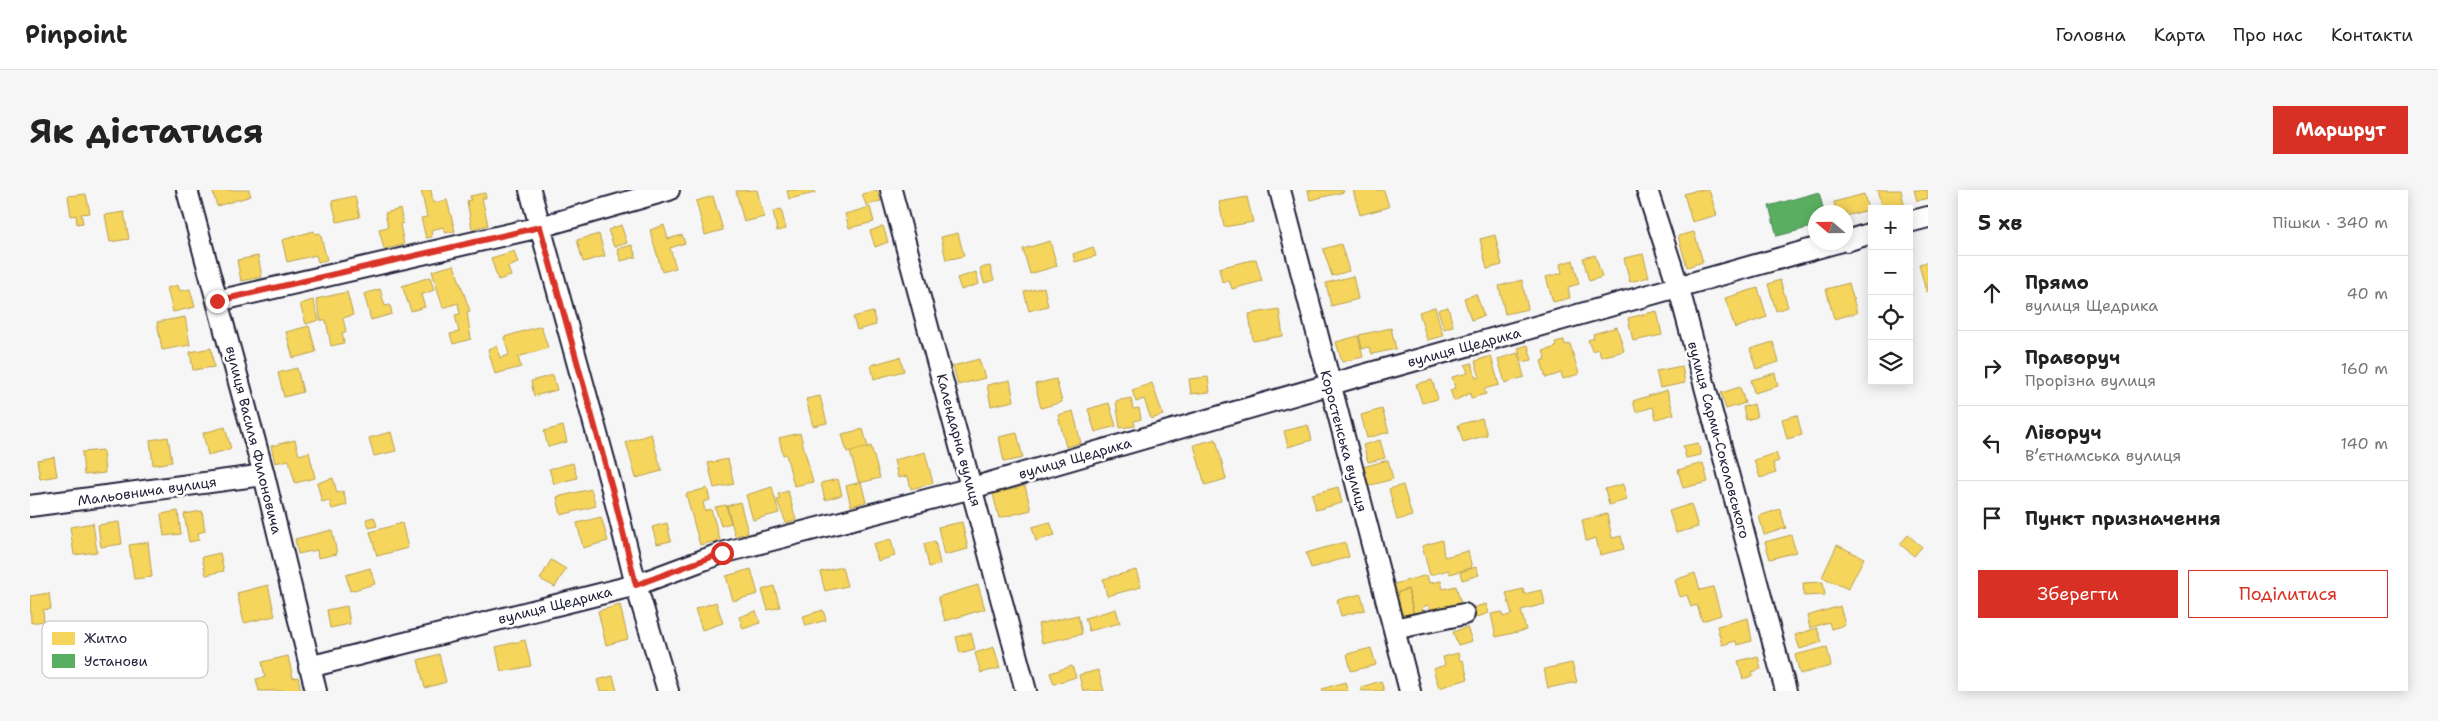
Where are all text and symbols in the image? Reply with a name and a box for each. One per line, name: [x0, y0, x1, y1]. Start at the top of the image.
text: Pinpoint: [25, 19, 127, 51]
text: Головна: [2055, 23, 2126, 47]
text: Карта: [2154, 23, 2205, 47]
text: Про нас: [2233, 23, 2303, 47]
text: Контакти: [2331, 23, 2413, 47]
button: Маршрут: [2273, 106, 2408, 154]
text: Як дістатися: [30, 107, 264, 154]
north arrow: [1808, 205, 1853, 250]
map controls: [1868, 205, 1913, 385]
button: +: [1868, 205, 1913, 250]
text: 5 хв: [1978, 209, 2022, 237]
text: Пішки · 340 m: [2273, 212, 2388, 233]
button: −: [1868, 250, 1913, 295]
text: Прямо: [2025, 270, 2089, 295]
icon: ahead: [1978, 279, 2006, 307]
text: 40 m: [2346, 283, 2388, 304]
route end: [206, 290, 229, 313]
button: locate: [1868, 295, 1913, 340]
text: вулиця Щедрика: [2025, 295, 2158, 316]
street label: вулиця Щедрика: [1405, 323, 1523, 371]
street label: вулиця Сарми-Соколовського: [1684, 339, 1754, 541]
button: layers: [1868, 340, 1913, 385]
street label: вулиця Василя Филоновича: [222, 344, 286, 536]
text: Праворуч: [2025, 345, 2120, 370]
icon: right: [1978, 354, 2006, 382]
text: 160 m: [2341, 358, 2388, 379]
street label: Коростенська вулиця: [1316, 368, 1372, 514]
text: Прорізна вулиця: [2025, 370, 2156, 391]
street label: Календарна вулиця: [933, 372, 985, 508]
text: Ліворуч: [2025, 420, 2101, 445]
icon: left: [1978, 429, 2006, 457]
street label: вулиця Щедрика: [1016, 433, 1134, 483]
text: 140 m: [2341, 433, 2388, 454]
text: Вʼєтнамська вулиця: [2025, 445, 2181, 466]
street label: Мальовнича вулиця: [76, 472, 218, 510]
icon: arrive: [1978, 504, 2006, 532]
text: Пункт призначення: [2025, 506, 2221, 531]
route start: [711, 542, 734, 565]
button: Зберегти: [1978, 570, 2178, 618]
button: Поділитися: [2188, 570, 2388, 618]
street label: вулиця Щедрика: [496, 582, 614, 628]
legend: [42, 621, 208, 678]
text: Житло: [84, 629, 127, 647]
text: Установи: [84, 652, 148, 670]

